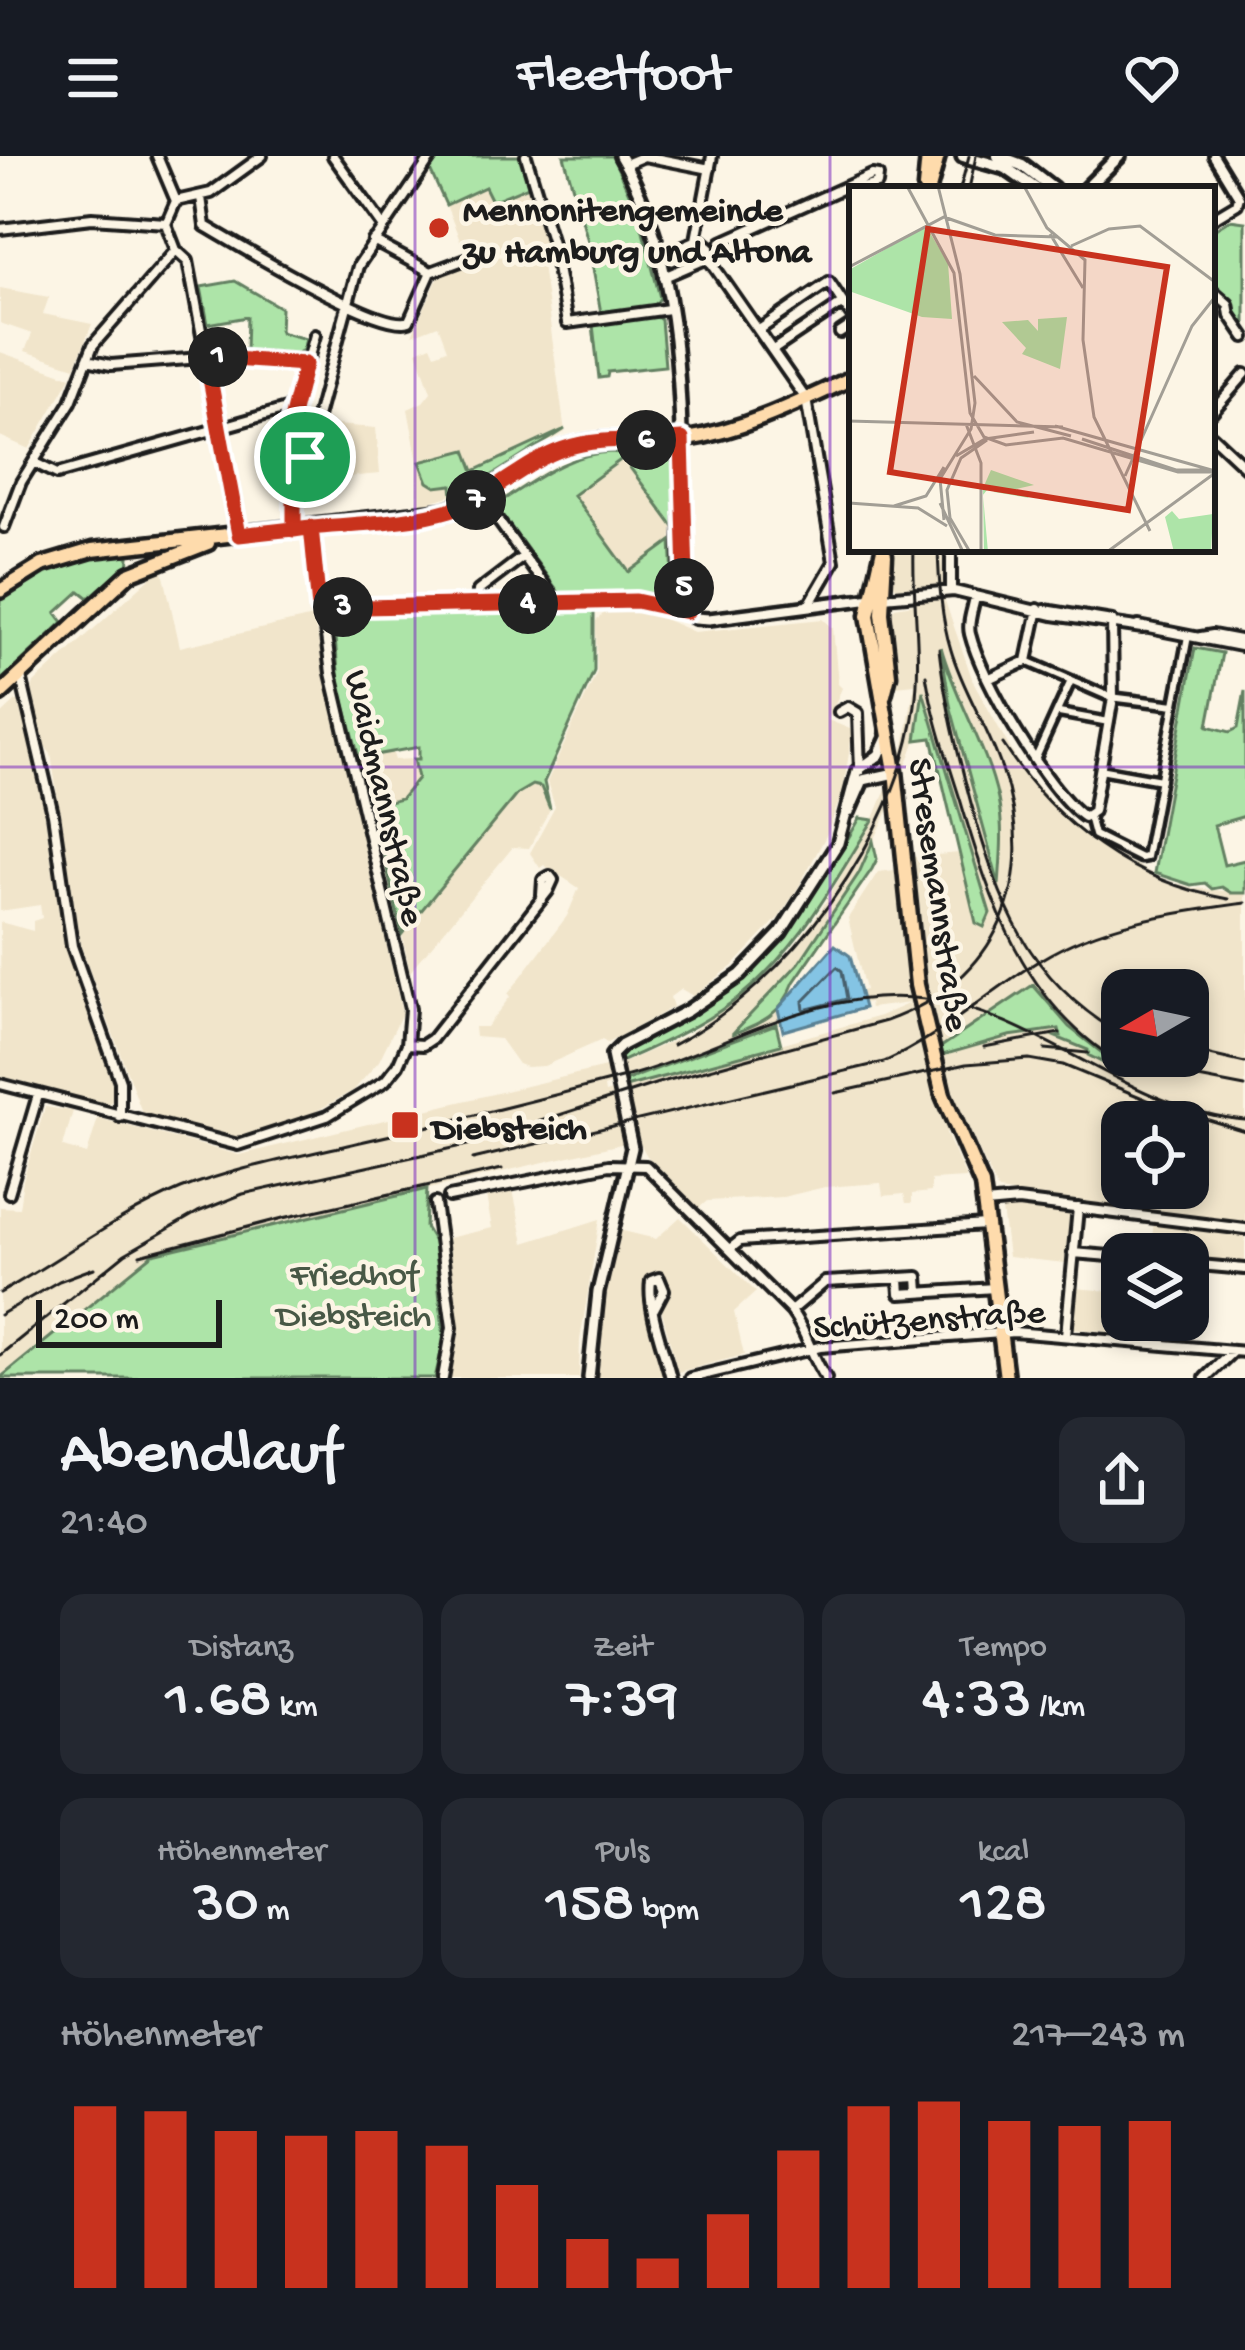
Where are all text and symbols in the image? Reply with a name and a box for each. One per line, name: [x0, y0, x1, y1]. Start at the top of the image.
icon: menu: [60, 45, 126, 111]
icon: heart: [1119, 45, 1185, 111]
text: Fleetfoot: [517, 46, 728, 110]
inset map: [849, 186, 1215, 552]
place label: Mennonitengemeinde zu Hamburg und Altona: [462, 192, 813, 276]
marker: Mennonitengemeinde zu Hamburg und Altona: [426, 215, 452, 241]
pin: 1: [188, 327, 248, 387]
text: 1: [211, 338, 225, 376]
pin: [254, 406, 356, 508]
pin: 6: [616, 410, 676, 470]
text: 6: [638, 421, 654, 459]
icon: arrive: [272, 424, 338, 490]
pin: 7: [446, 470, 506, 530]
text: 7: [467, 481, 485, 519]
pin: 5: [654, 558, 714, 618]
text: 5: [675, 569, 693, 607]
pin: 4: [498, 574, 558, 634]
pin: 3: [313, 577, 373, 637]
text: 4: [520, 585, 536, 623]
text: 3: [334, 588, 352, 626]
street label: Waidmannstraße: [331, 667, 432, 931]
street label: Stresemannstraße: [895, 756, 976, 1035]
north arrow: [1101, 969, 1209, 1077]
map controls: [1101, 969, 1209, 1341]
button: locate: [1101, 1101, 1209, 1209]
marker: Diebsteich: [389, 1109, 421, 1141]
place label: Diebsteich: [429, 1110, 587, 1153]
button: layers: [1101, 1233, 1209, 1341]
park label: Friedhof Diebsteich: [275, 1256, 431, 1340]
street label: Schützenstraße: [812, 1293, 1047, 1352]
scale bar: [36, 1294, 222, 1347]
text: 200 m: [54, 1302, 139, 1340]
button: share: [1059, 1417, 1185, 1543]
text: Abendlauf: [60, 1418, 340, 1496]
text: 21:40: [60, 1502, 148, 1548]
text: Distanz: [190, 1630, 293, 1668]
text: Zeit: [593, 1630, 652, 1668]
text: Tempo: [960, 1630, 1047, 1668]
text: 1.68: [165, 1668, 272, 1738]
text: 7:39: [567, 1668, 678, 1738]
text: 4:33: [922, 1668, 1031, 1738]
text: km: [272, 1689, 318, 1727]
text: /km: [1031, 1689, 1085, 1727]
text: Höhenmeter: [157, 1834, 326, 1872]
text: Puls: [596, 1834, 649, 1872]
text: kcal: [978, 1834, 1029, 1872]
text: 30: [193, 1872, 258, 1942]
text: 158: [546, 1872, 634, 1942]
text: 128: [960, 1872, 1047, 1942]
text: m: [258, 1893, 290, 1931]
text: bpm: [634, 1893, 699, 1931]
text: Höhenmeter: [60, 2014, 260, 2060]
text: 217–243 m: [1011, 2014, 1185, 2060]

